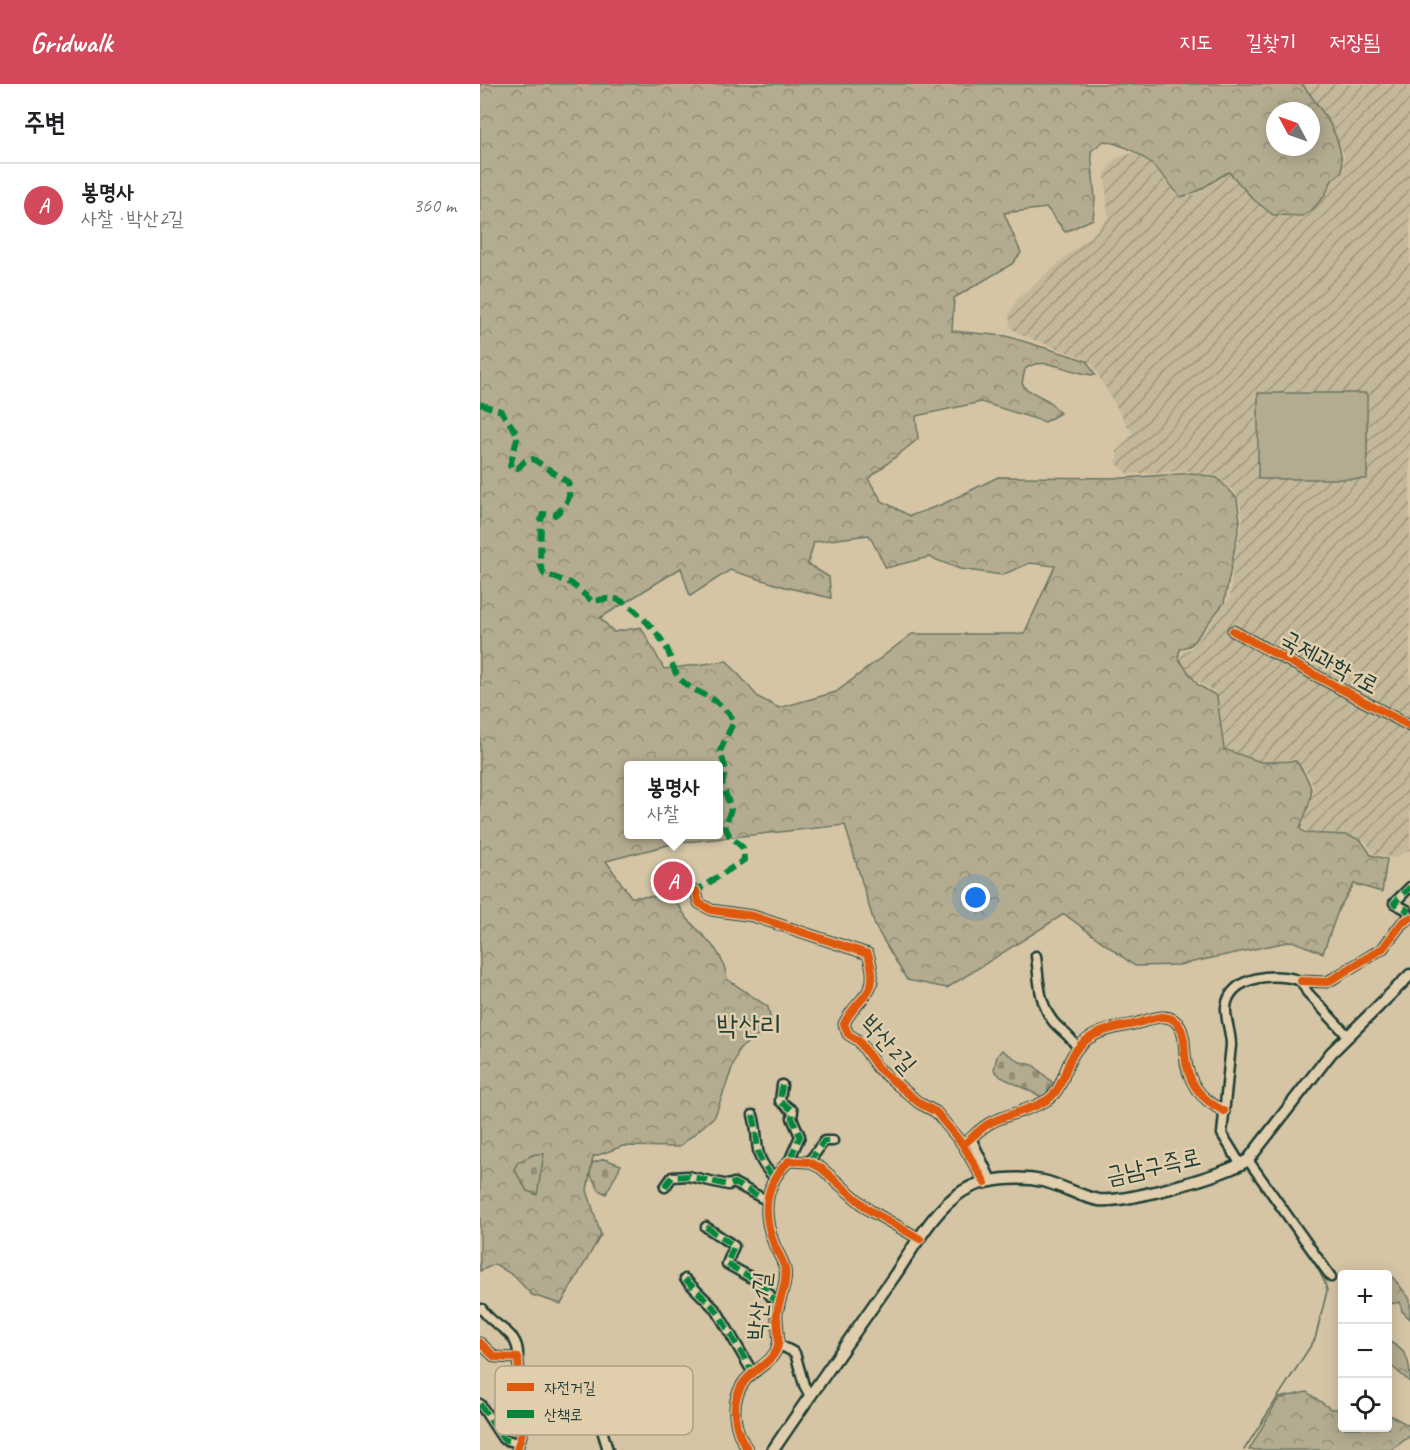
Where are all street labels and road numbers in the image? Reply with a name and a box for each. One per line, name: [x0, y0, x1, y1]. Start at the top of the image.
street label: 국제과학1로: [1276, 624, 1384, 700]
street label: 박산2길: [855, 1008, 923, 1080]
street label: 금남구즉로: [1103, 1141, 1203, 1191]
street label: 박산1길: [740, 1270, 778, 1342]

